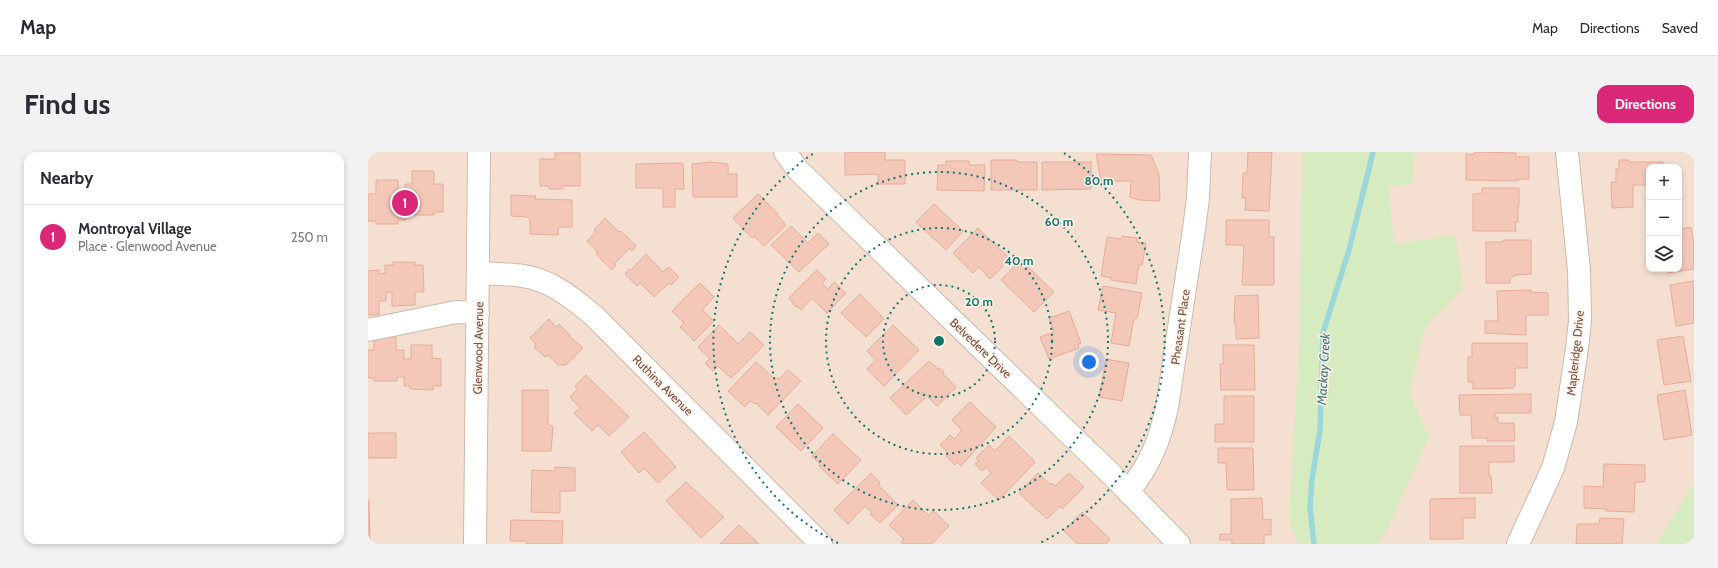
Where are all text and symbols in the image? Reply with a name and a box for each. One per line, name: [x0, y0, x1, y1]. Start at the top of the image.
text: Map: [20, 16, 56, 39]
text: Map: [1532, 19, 1558, 37]
text: Directions: [1580, 19, 1640, 37]
text: Saved: [1662, 19, 1698, 37]
button: Directions: [1597, 85, 1694, 123]
text: Find us: [24, 87, 110, 121]
map controls: [1646, 164, 1682, 272]
button: +: [1646, 164, 1682, 200]
text: Nearby: [40, 168, 93, 188]
text: 80 m: [1085, 173, 1113, 188]
pin: 1: [392, 188, 418, 218]
button: −: [1646, 200, 1682, 236]
text: 60 m: [1045, 214, 1073, 229]
text: Montroyal Village: [78, 220, 192, 238]
text: 1: [51, 229, 55, 245]
text: 250 m: [291, 229, 328, 245]
button: layers: [1646, 236, 1682, 272]
text: Place · Glenwood Avenue: [78, 238, 217, 254]
text: 40 m: [1004, 253, 1034, 268]
street label: Pheasant Place: [1167, 288, 1193, 366]
text: 20 m: [965, 294, 993, 309]
street label: Glenwood Avenue: [470, 301, 486, 395]
street label: Mapleridge Drive: [1563, 310, 1587, 396]
street label: Belvedere Drive: [947, 315, 1015, 381]
water label: Mackay Creek: [1313, 332, 1333, 406]
centre of rings: [932, 334, 946, 348]
street label: Ruthina Avenue: [630, 352, 696, 418]
your location: [1079, 352, 1099, 372]

